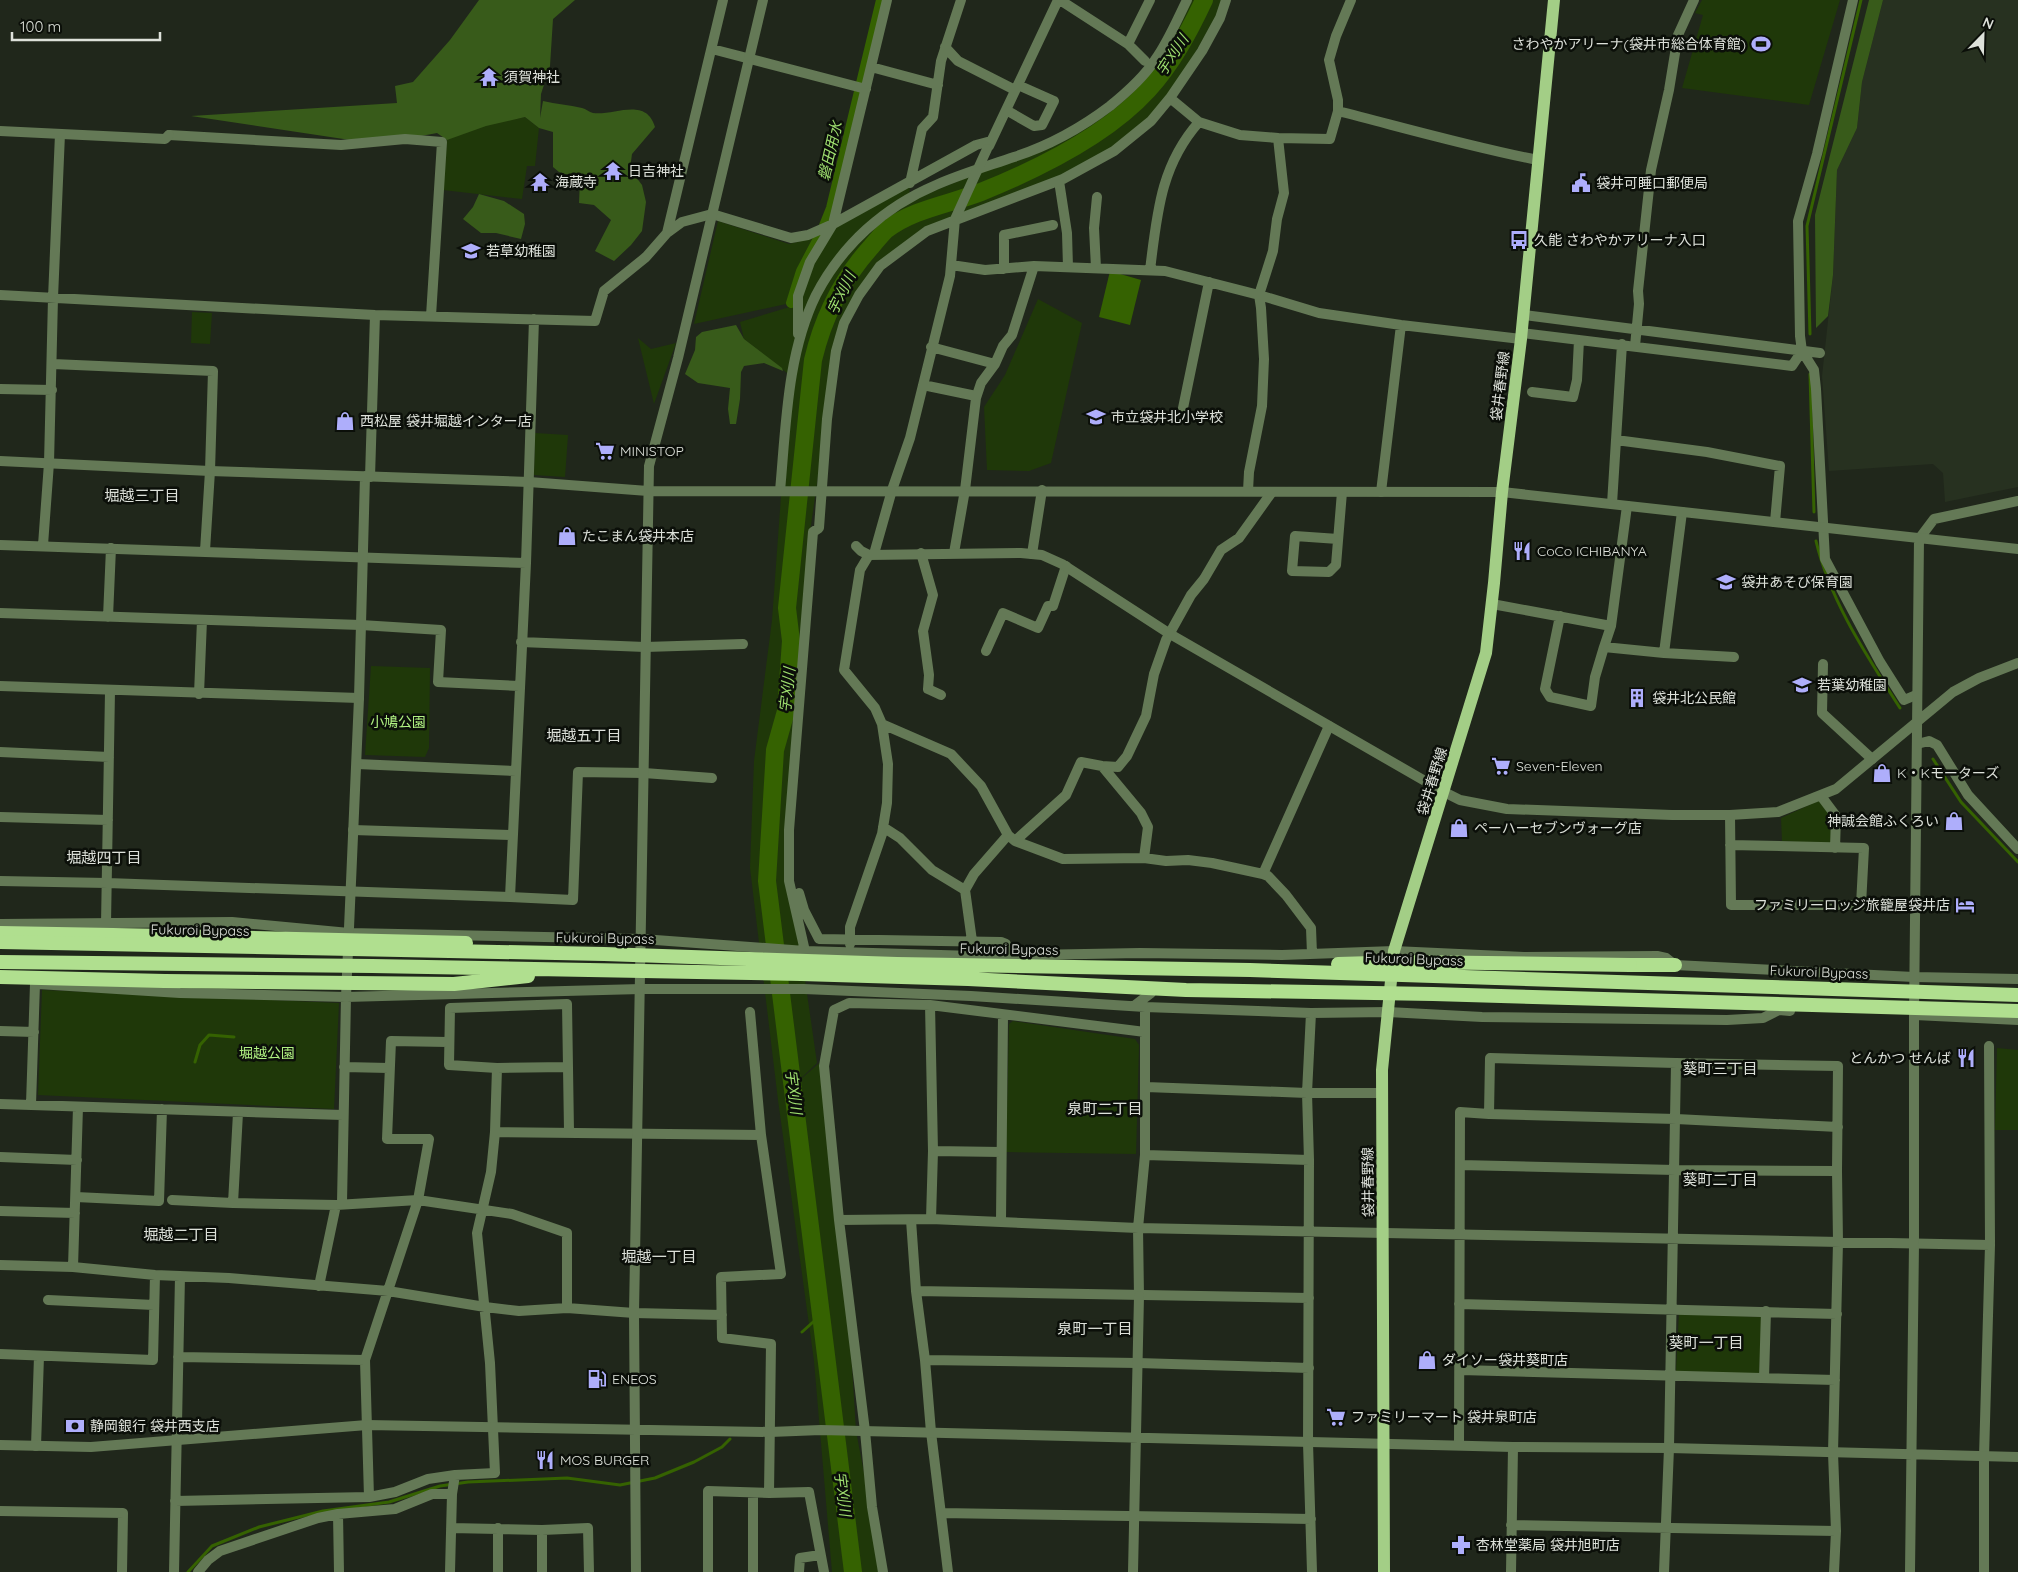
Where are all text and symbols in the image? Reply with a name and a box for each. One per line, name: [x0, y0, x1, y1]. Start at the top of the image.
scale bar: [12, 10, 160, 42]
north arrow: [1958, 10, 2008, 60]
text: N: [1980, 13, 1996, 33]
text: 100 m: [20, 17, 61, 36]
water label: 宇刈川: [1152, 29, 1193, 79]
sports icon: さわやかアリーナ(袋井市総合体育館): [1750, 33, 1772, 55]
place label: さわやかアリーナ(袋井市総合体育館): [1512, 35, 1746, 53]
temple icon: 須賀神社: [478, 66, 500, 88]
place label: 須賀神社: [504, 68, 560, 86]
water label: 磐田用水: [814, 118, 846, 182]
temple icon: 日吉神社: [602, 160, 624, 182]
place label: 日吉神社: [628, 162, 684, 180]
temple icon: 海蔵寺: [529, 171, 551, 193]
public building icon: 袋井可睡口郵便局: [1570, 172, 1592, 194]
place label: 海蔵寺: [555, 173, 597, 191]
place label: 袋井可睡口郵便局: [1596, 174, 1708, 192]
bus stop icon: 久能 さわやかアリーナ入口: [1508, 229, 1530, 251]
place label: 久能 さわやかアリーナ入口: [1534, 231, 1706, 249]
school or university icon: 若草幼稚園: [460, 240, 482, 262]
place label: 若草幼稚園: [486, 242, 556, 260]
water label: 宇刈川: [823, 267, 860, 317]
street label: 袋井春野線: [1487, 350, 1513, 422]
school or university icon: 市立袋井北小学校: [1085, 406, 1107, 428]
place label: 市立袋井北小学校: [1111, 408, 1223, 426]
shop icon: 西松屋 袋井堀越インター店: [334, 410, 356, 432]
place label: 西松屋 袋井堀越インター店: [360, 412, 532, 430]
supermarket icon: MINISTOP: [594, 440, 616, 462]
place label: MINISTOP: [620, 442, 684, 460]
district label: 堀越三丁目: [104, 486, 180, 505]
shop icon: たこまん袋井本店: [556, 525, 578, 547]
place label: たこまん袋井本店: [582, 527, 694, 545]
restaurant icon: CoCo ICHIBANYA: [1511, 540, 1533, 562]
place label: CoCo ICHIBANYA: [1537, 542, 1647, 560]
school or university icon: 袋井あそび保育園: [1715, 571, 1737, 593]
place label: 袋井あそび保育園: [1741, 573, 1853, 591]
water label: 宇刈川: [775, 665, 799, 713]
school or university icon: 若葉幼稚園: [1791, 674, 1813, 696]
place label: 若葉幼稚園: [1817, 676, 1887, 694]
building icon: 袋井北公民館: [1626, 687, 1648, 709]
place label: 袋井北公民館: [1652, 689, 1736, 707]
park label: 小鳩公園: [370, 713, 426, 731]
district label: 堀越五丁目: [546, 726, 622, 745]
street label: 袋井春野線: [1413, 745, 1451, 817]
supermarket icon: Seven-Eleven: [1490, 755, 1512, 777]
place label: Seven-Eleven: [1516, 757, 1603, 775]
shop icon: K・Kモーターズ: [1871, 762, 1893, 784]
place label: K・Kモーターズ: [1897, 764, 1999, 782]
shop icon: 神誠会館ふくろい: [1943, 810, 1965, 832]
place label: 神誠会館ふくろい: [1827, 812, 1939, 830]
shop icon: ペーハーセブンヴォーグ店: [1448, 817, 1470, 839]
place label: ペーハーセブンヴォーグ店: [1474, 819, 1642, 837]
district label: 堀越四丁目: [66, 848, 142, 867]
hotel icon: ファミリーロッジ旅籠屋袋井店: [1954, 894, 1976, 916]
place label: ファミリーロッジ旅籠屋袋井店: [1754, 896, 1950, 914]
street label: Fukuroi Bypass: [151, 920, 249, 940]
street label: Fukuroi Bypass: [556, 928, 654, 948]
street label: Fukuroi Bypass: [960, 939, 1058, 959]
street label: Fukuroi Bypass: [1364, 948, 1464, 970]
street label: Fukuroi Bypass: [1769, 961, 1869, 983]
park label: 堀越公園: [239, 1044, 295, 1062]
restaurant icon: とんかつ せんば: [1955, 1047, 1977, 1069]
place label: とんかつ せんば: [1849, 1049, 1951, 1067]
district label: 葵町三丁目: [1682, 1059, 1758, 1078]
water label: 宇刈川: [782, 1069, 806, 1117]
district label: 泉町二丁目: [1067, 1099, 1143, 1118]
street label: 袋井春野線: [1358, 1147, 1378, 1217]
district label: 葵町二丁目: [1682, 1170, 1758, 1189]
district label: 堀越二丁目: [143, 1225, 219, 1244]
district label: 堀越一丁目: [621, 1247, 697, 1266]
district label: 泉町一丁目: [1057, 1319, 1133, 1338]
district label: 葵町一丁目: [1668, 1333, 1744, 1352]
shop icon: ダイソー袋井葵町店: [1416, 1349, 1438, 1371]
place label: ダイソー袋井葵町店: [1442, 1351, 1568, 1369]
fuel station icon: ENEOS: [586, 1368, 608, 1390]
place label: ENEOS: [612, 1370, 657, 1388]
supermarket icon: ファミリーマート 袋井泉町店: [1325, 1406, 1347, 1428]
place label: ファミリーマート 袋井泉町店: [1351, 1408, 1537, 1426]
bank icon: 静岡銀行 袋井西支店: [64, 1415, 86, 1437]
place label: 静岡銀行 袋井西支店: [90, 1417, 220, 1435]
restaurant icon: MOS BURGER: [534, 1449, 556, 1471]
place label: MOS BURGER: [560, 1451, 649, 1469]
water label: 宇刈川: [831, 1471, 855, 1519]
pharmacy icon: 杏林堂薬局 袋井旭町店: [1450, 1534, 1472, 1556]
place label: 杏林堂薬局 袋井旭町店: [1476, 1536, 1620, 1554]

